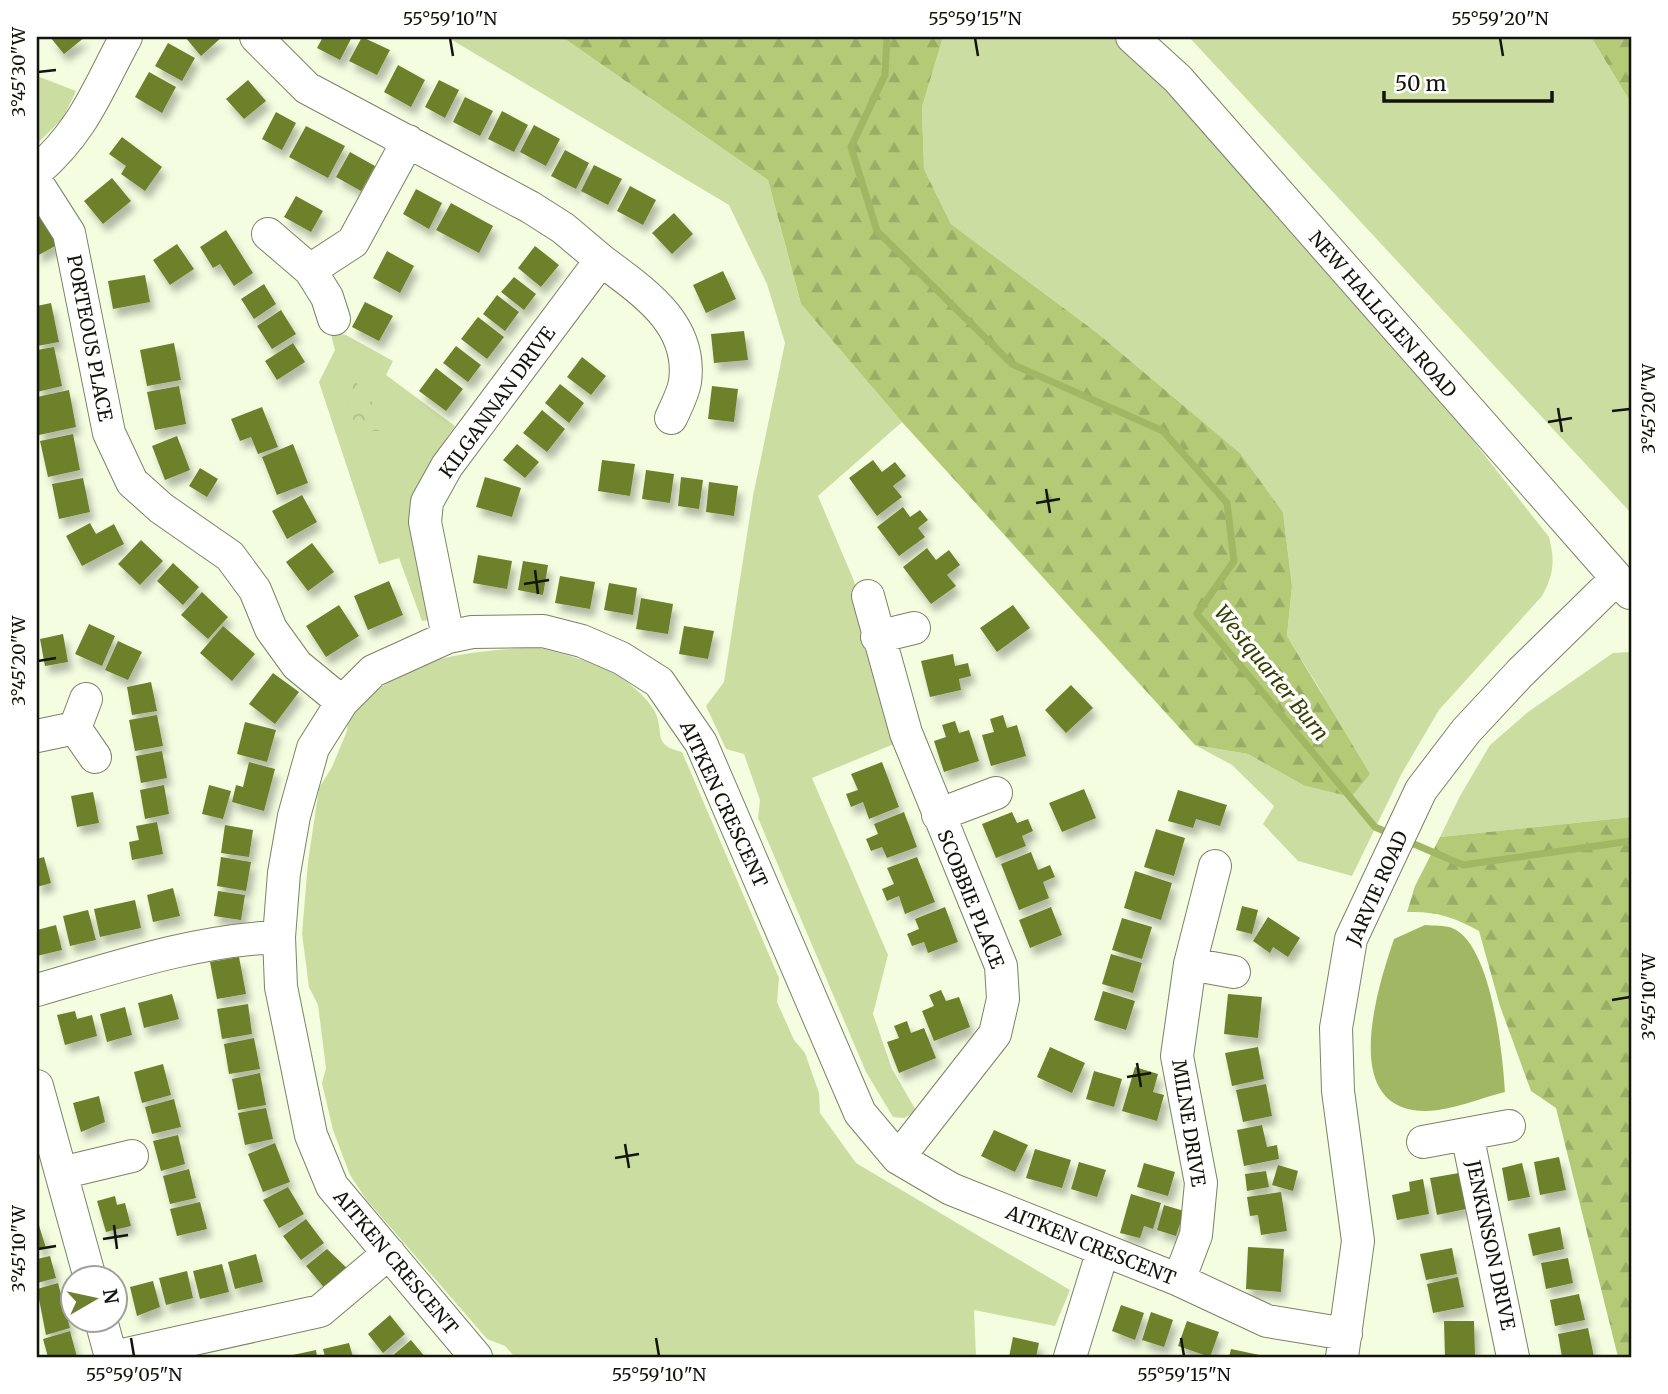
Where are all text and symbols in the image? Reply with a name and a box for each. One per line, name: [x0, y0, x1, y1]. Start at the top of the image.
text: 55°59'10"N: [403, 7, 497, 30]
text: 55°59'15"N: [928, 7, 1022, 30]
text: 55°59'20"N: [1451, 7, 1549, 30]
text: 3°45'30"W: [7, 26, 30, 117]
scale bar: [1384, 60, 1552, 104]
text: 50 m: [1395, 70, 1446, 97]
street label: NEW HALLGLEN ROAD: [1304, 226, 1462, 402]
street label: PORTEOUS PLACE: [62, 253, 118, 423]
street label: KILGANNAN DRIVE: [434, 322, 560, 482]
text: 3°45'20"W: [1637, 363, 1660, 454]
water label: Westquarter Burn: [1208, 599, 1335, 746]
text: 3°45'20"W: [7, 615, 30, 706]
street label: AITKEN CRESCENT: [674, 716, 773, 891]
street label: SCOBBIE PLACE: [932, 826, 1010, 972]
street label: JARVIE ROAD: [1341, 827, 1413, 950]
text: 3°45'10"W: [1637, 952, 1660, 1041]
street label: MILNE DRIVE: [1167, 1058, 1211, 1188]
street label: JENKINSON DRIVE: [1461, 1157, 1521, 1332]
street label: AITKEN CRESCENT: [328, 1184, 463, 1339]
street label: AITKEN CRESCENT: [1002, 1200, 1179, 1290]
text: 3°45'10"W: [7, 1204, 30, 1293]
north arrow: [60, 1264, 130, 1334]
text: N: [98, 1287, 124, 1306]
text: 55°59'05"N: [86, 1363, 182, 1386]
text: 55°59'10"N: [612, 1363, 706, 1386]
text: 55°59'15"N: [1137, 1363, 1231, 1386]

